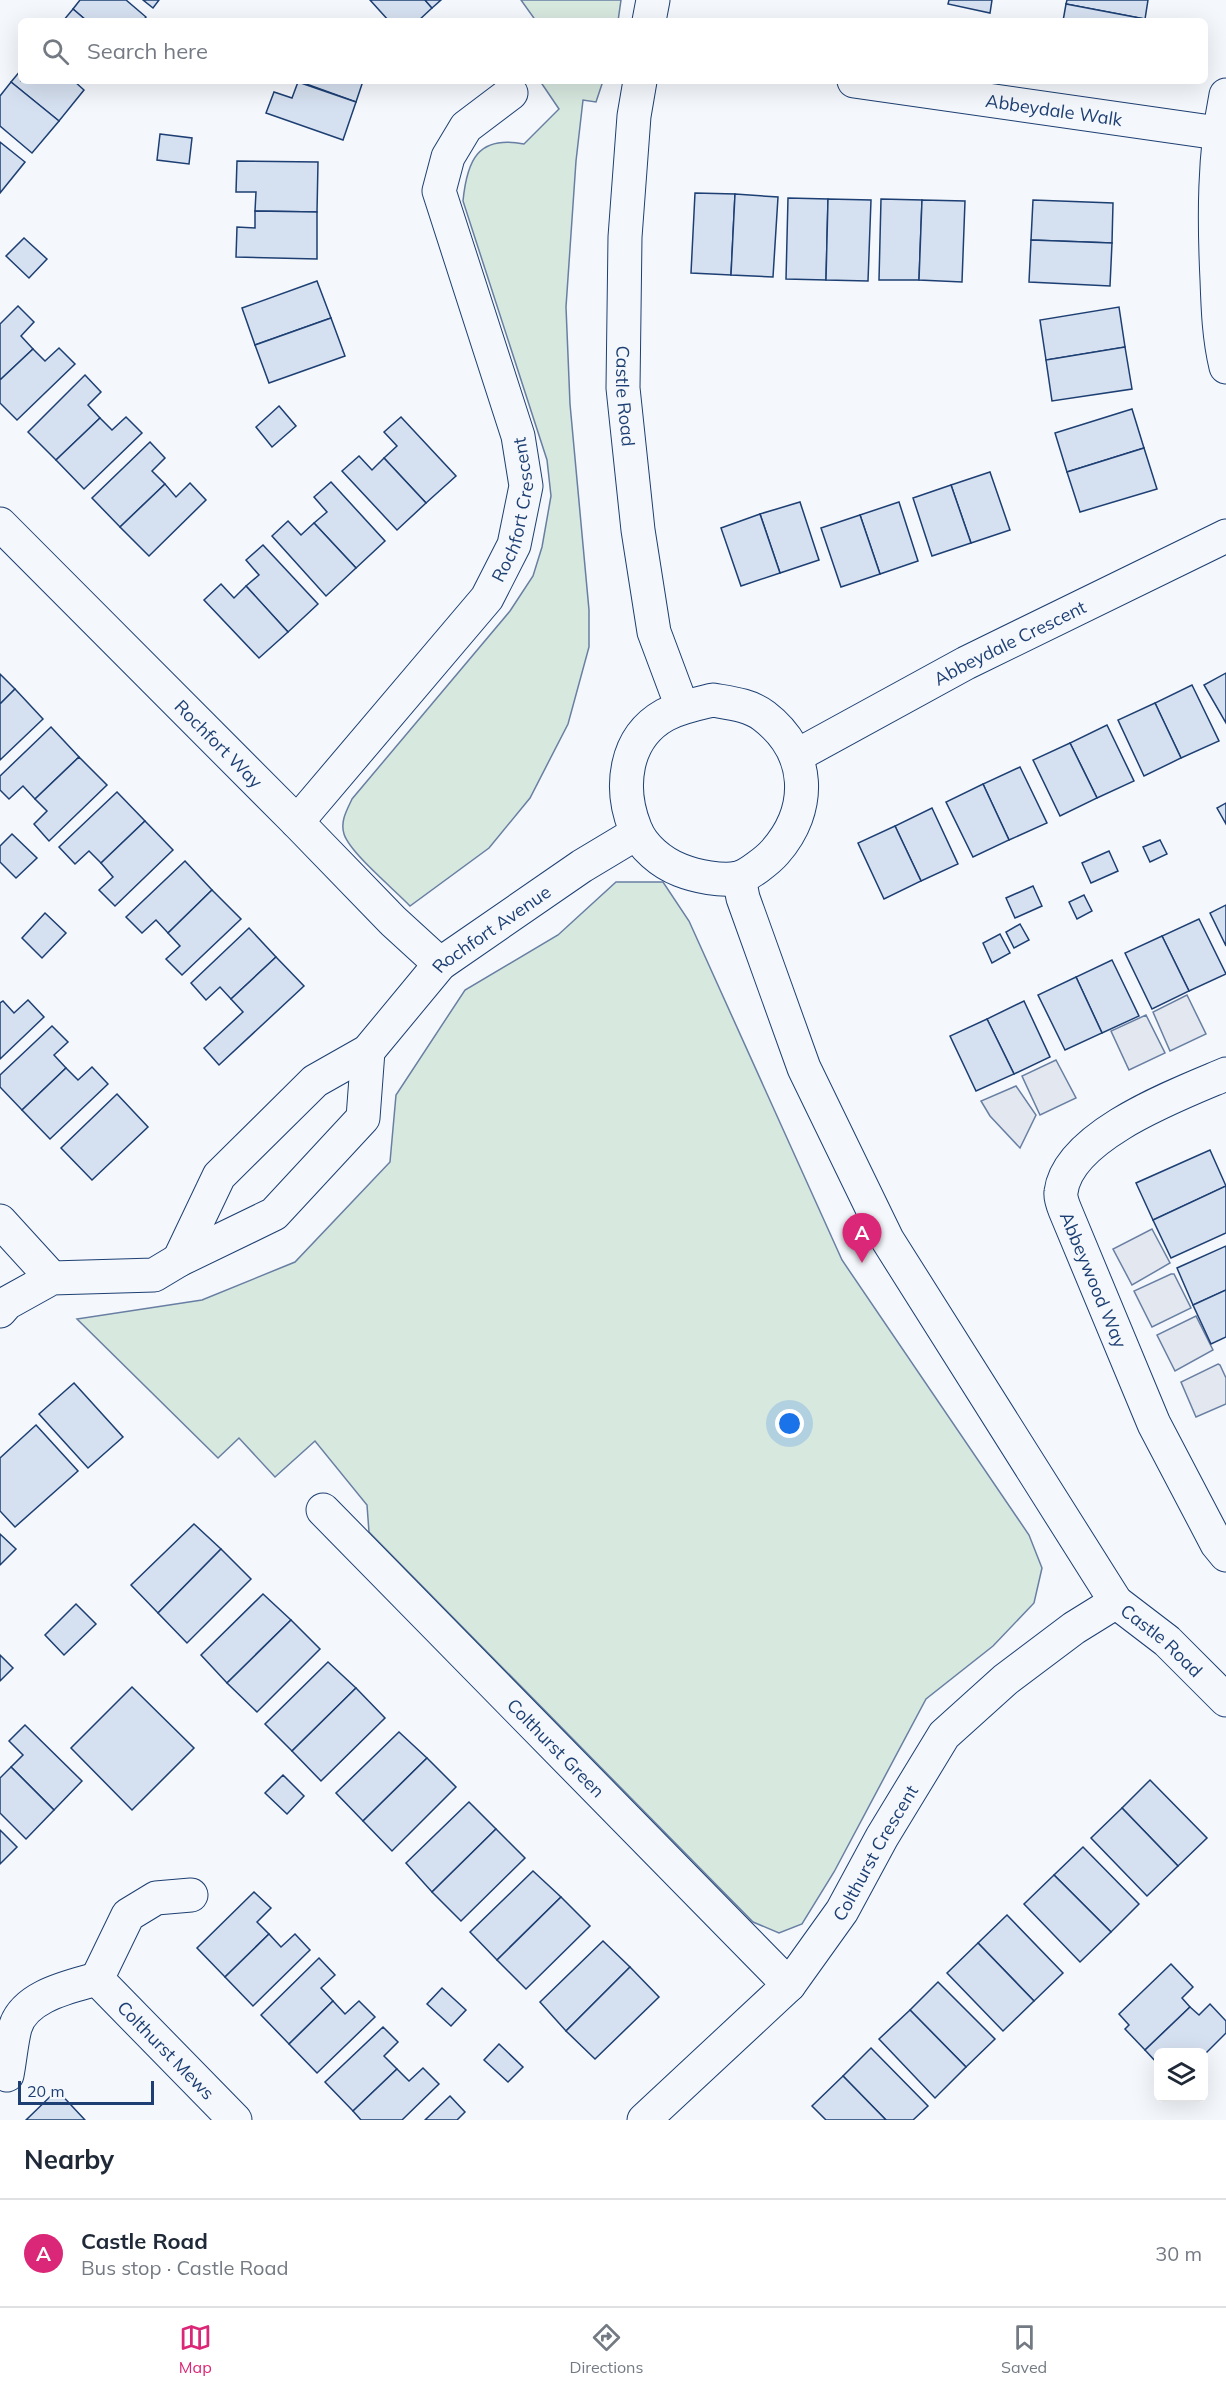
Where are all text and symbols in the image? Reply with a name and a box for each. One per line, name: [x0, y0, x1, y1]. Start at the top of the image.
search box: [18, 18, 1208, 84]
icon: search: [39, 35, 72, 68]
text: Search here: [87, 37, 208, 65]
street label: Abbeydale Walk: [984, 88, 1125, 131]
street label: Castle Road: [612, 346, 641, 448]
street label: Rochfort Crescent: [486, 436, 538, 586]
street label: Abbeydale Crescent: [929, 595, 1090, 690]
street label: Rochfort Way: [170, 695, 268, 793]
street label: Rochfort Avenue: [426, 880, 555, 977]
street label: Abbeywood Way: [1055, 1208, 1133, 1351]
pin: A: [842, 1214, 882, 1263]
your location: [775, 1409, 804, 1438]
street label: Castle Road: [1116, 1598, 1208, 1682]
street label: Colthurst Green: [503, 1693, 610, 1802]
street label: Colthurst Crescent: [827, 1781, 923, 1925]
street label: Colthurst Mews: [113, 1995, 220, 2104]
map controls: [1154, 2048, 1208, 2102]
button: layers: [1154, 2048, 1208, 2102]
scale bar: [18, 2078, 154, 2106]
text: 20 m: [27, 2081, 64, 2101]
text: Nearby: [24, 2143, 114, 2176]
text: Castle Road: [81, 2227, 208, 2255]
text: A: [36, 2241, 51, 2266]
text: 30 m: [1155, 2241, 1202, 2266]
text: Bus stop · Castle Road: [81, 2255, 289, 2280]
tab: Map: [179, 2321, 212, 2377]
tab: Directions: [569, 2321, 643, 2377]
tab: Saved: [1001, 2321, 1047, 2377]

